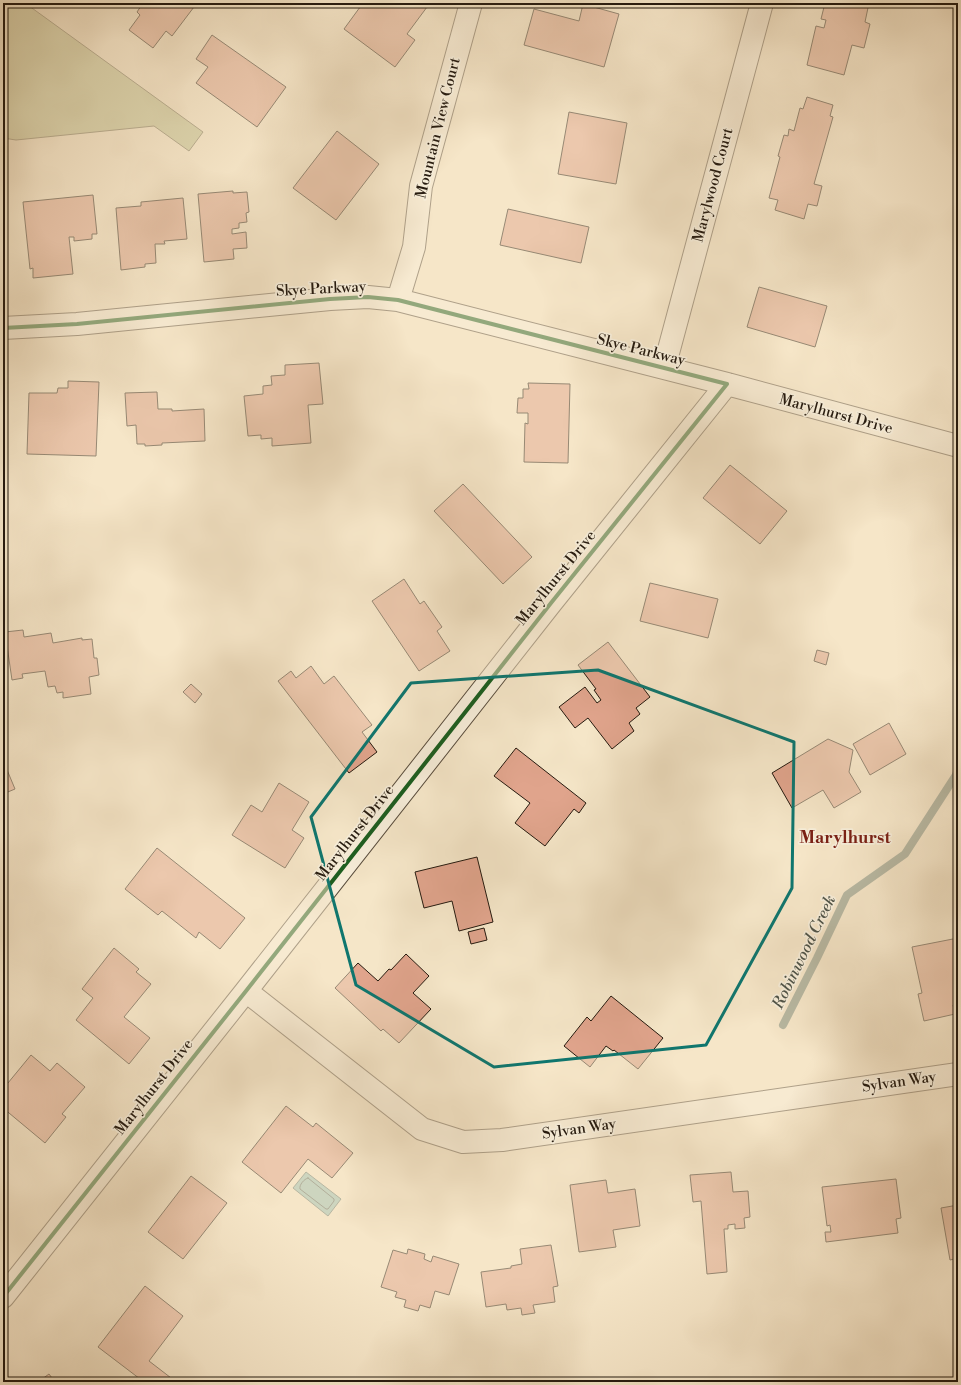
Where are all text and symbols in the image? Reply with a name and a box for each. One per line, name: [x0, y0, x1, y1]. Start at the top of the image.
street label: Mountain View Court: [411, 55, 465, 200]
street label: Marylwood Court: [689, 125, 738, 244]
street label: Skye Parkway: [275, 277, 367, 301]
street label: Skye Parkway: [595, 330, 688, 370]
street label: Marylhurst Drive: [777, 390, 895, 438]
street label: Marylhurst Drive: [512, 527, 600, 629]
street label: Marylhurst Drive: [312, 781, 398, 885]
district label: Marylhurst: [799, 827, 892, 849]
water label: Robinwood Creek: [767, 892, 840, 1013]
street label: Marylhurst Drive: [111, 1035, 197, 1139]
street label: Sylvan Way: [861, 1067, 938, 1097]
street label: Sylvan Way: [541, 1114, 618, 1144]

